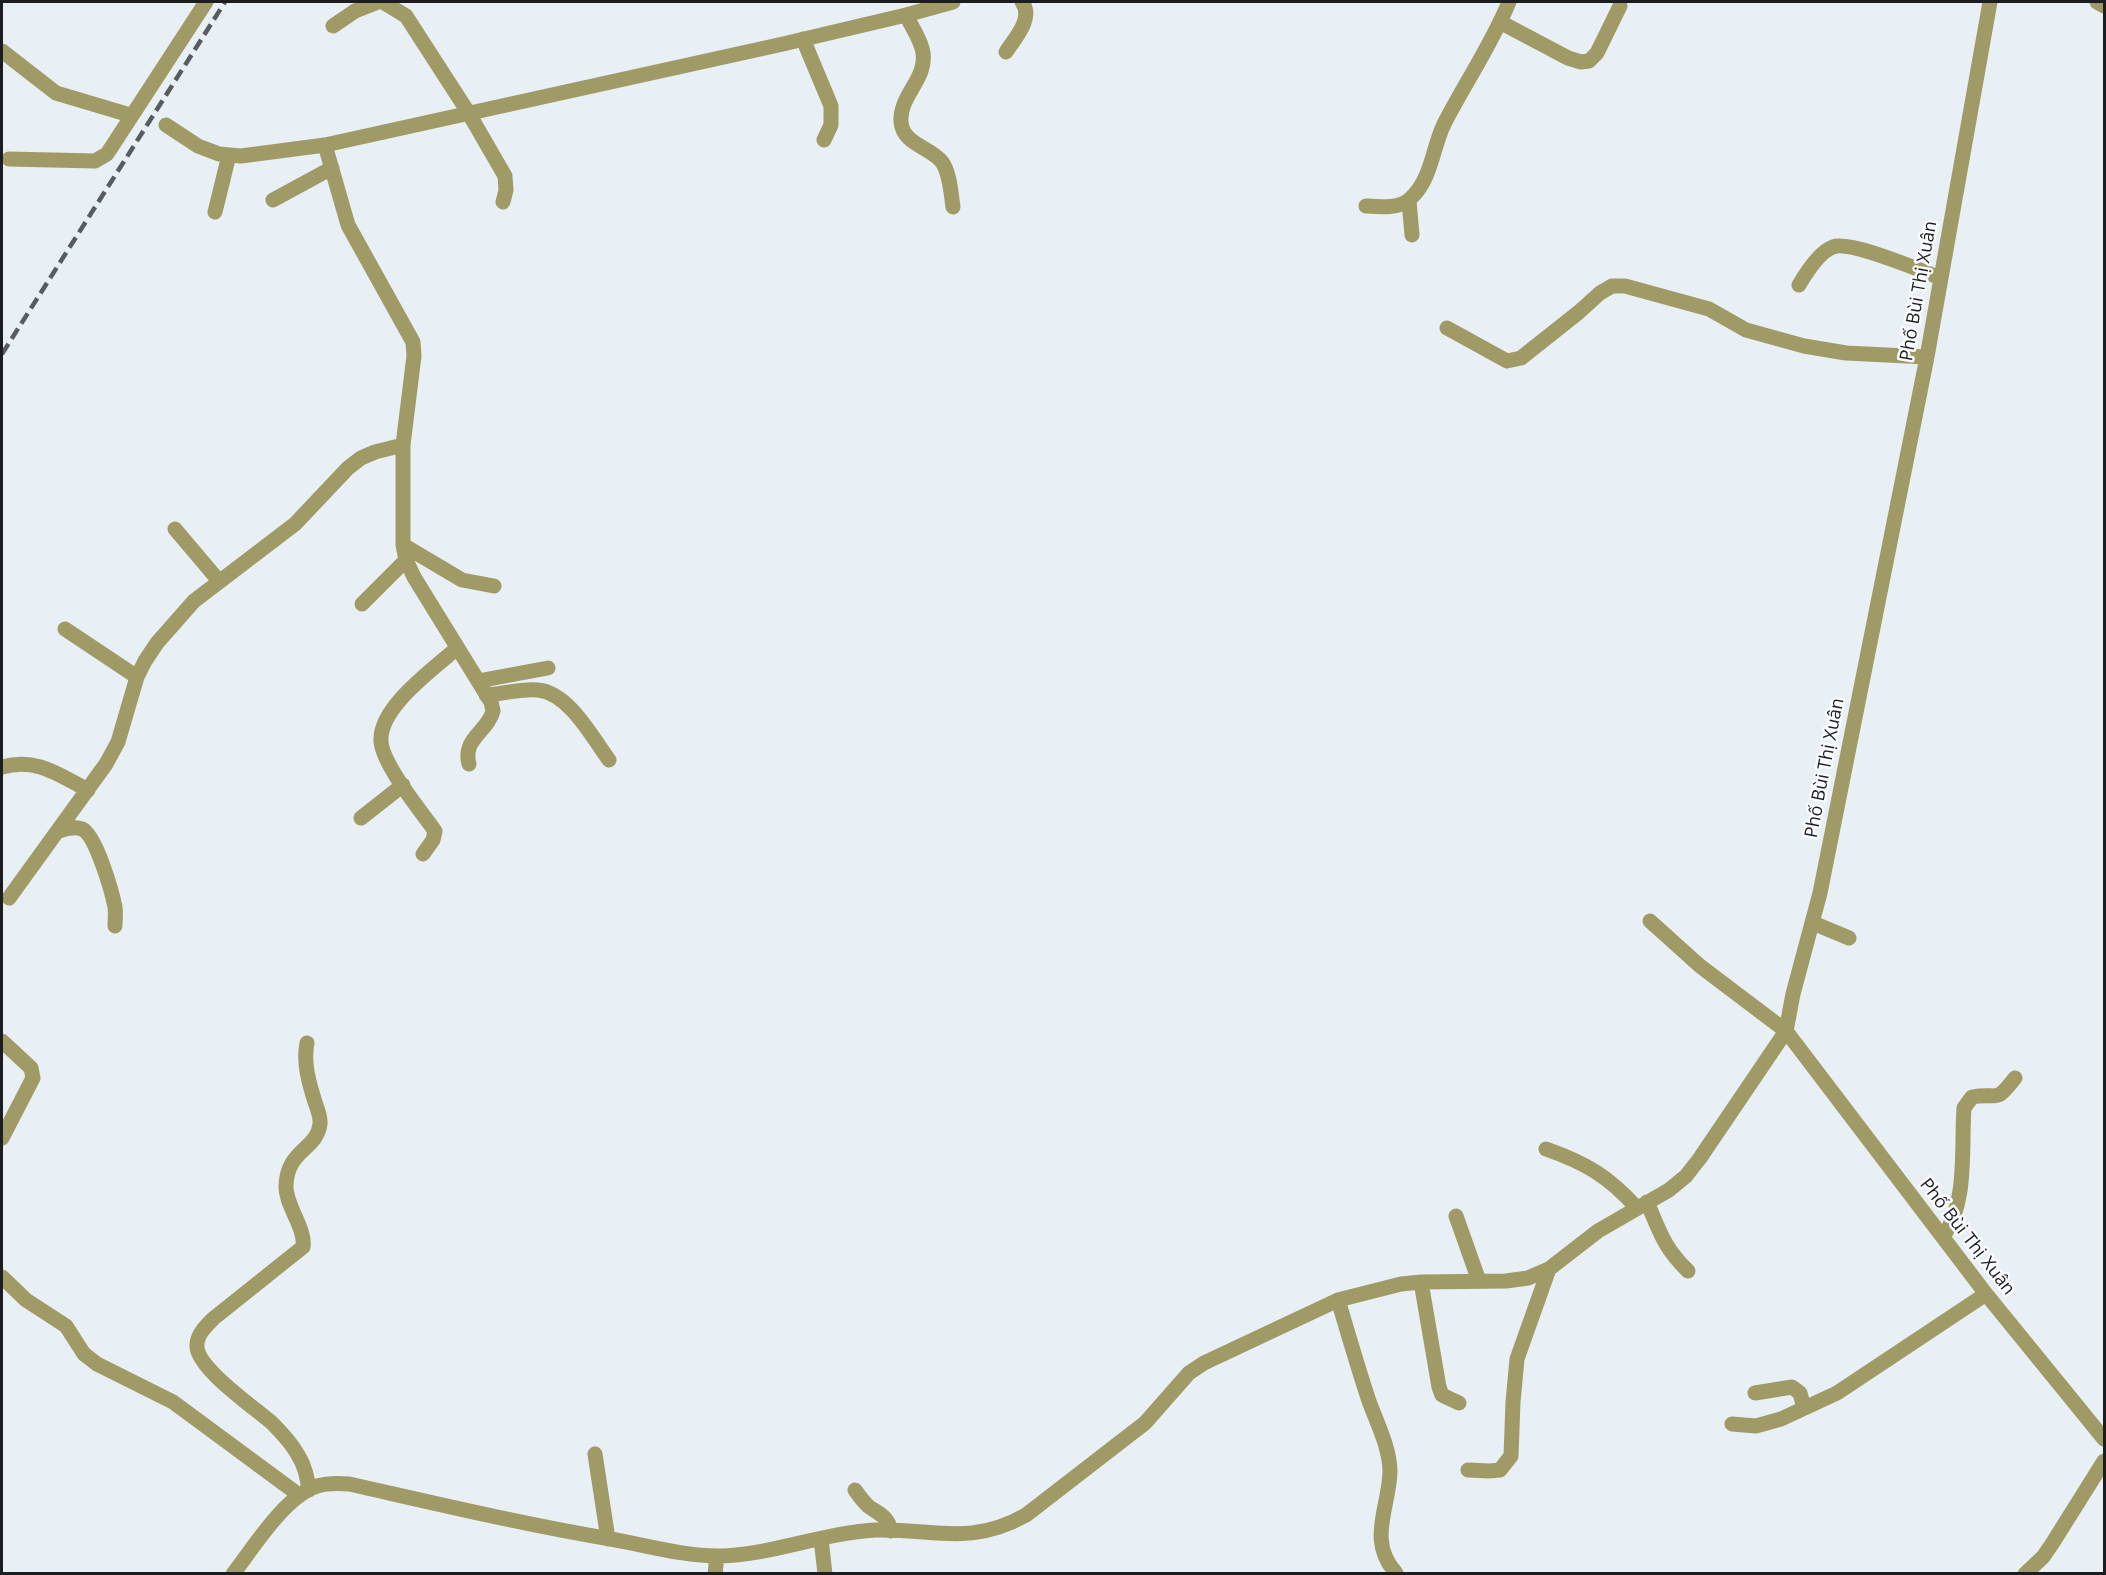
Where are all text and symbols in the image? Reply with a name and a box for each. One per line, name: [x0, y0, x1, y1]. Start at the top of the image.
street label: Phố Bùi Thị Xuân: [1896, 219, 1942, 363]
street label: Phố Bùi Thị Xuân: [1801, 696, 1849, 840]
street label: Phố Bùi Thị Xuân: [1915, 1174, 2019, 1300]

